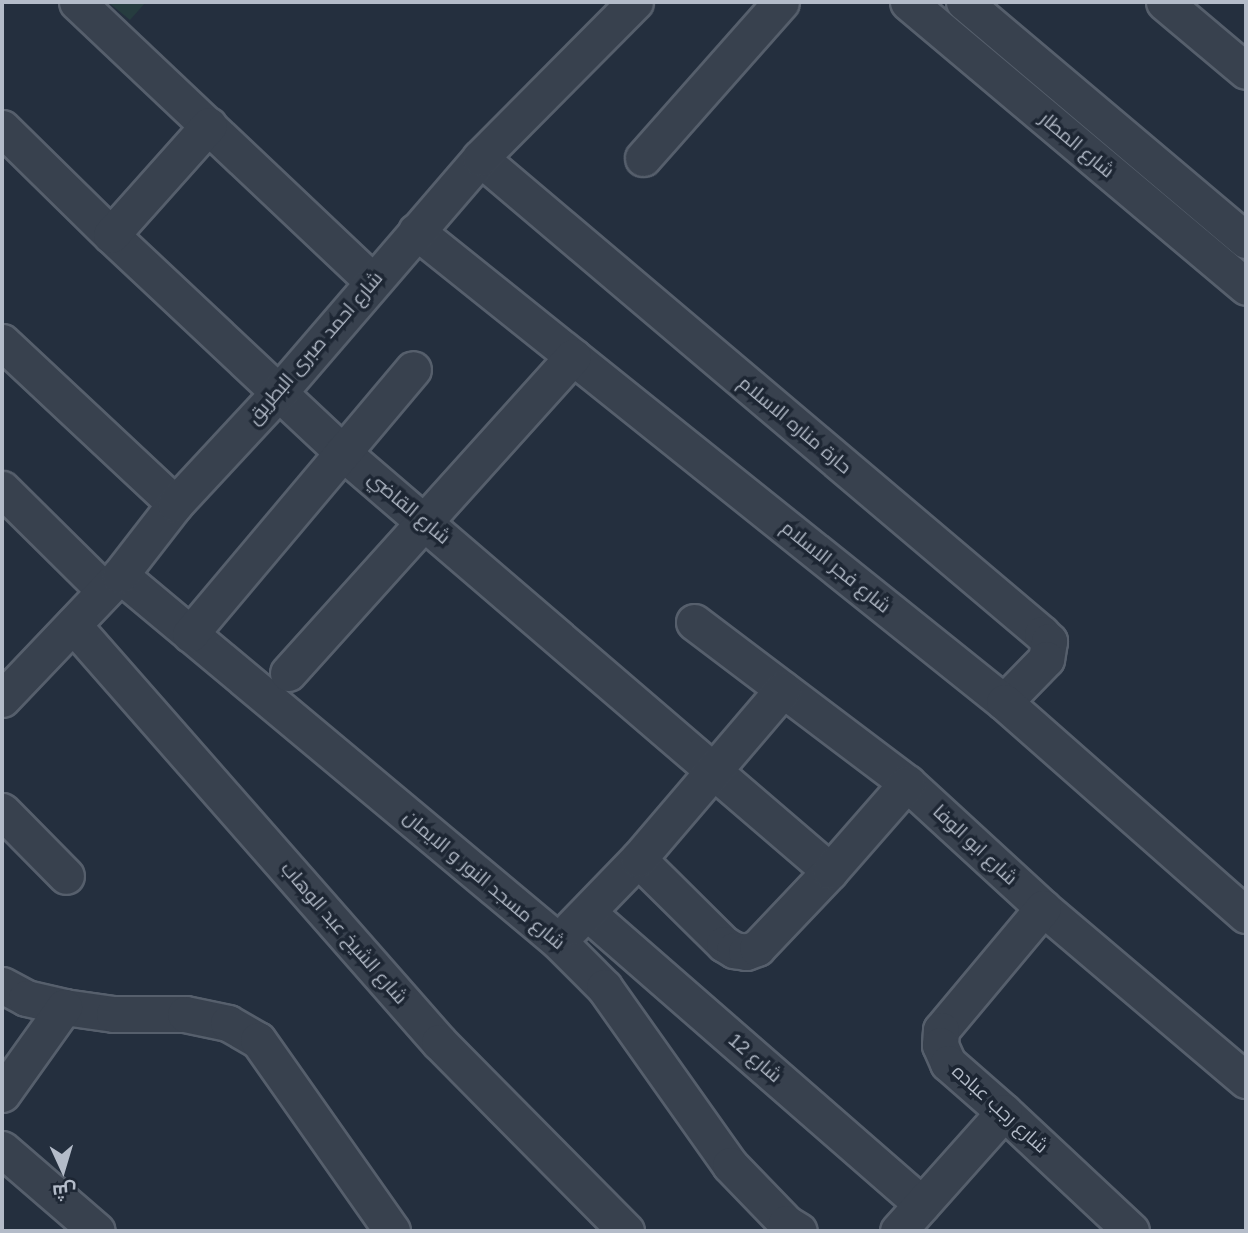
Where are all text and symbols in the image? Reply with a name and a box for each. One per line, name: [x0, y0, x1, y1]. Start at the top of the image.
street label: شارع المطار: [1035, 107, 1119, 183]
street label: شارع احمد صبرى البطريق: [243, 267, 387, 429]
street label: حارة مناره الاسلام: [734, 371, 856, 479]
street label: شارع القاضي: [363, 467, 455, 549]
street label: شارع فجر الاسلام: [777, 516, 895, 618]
street label: شارع ابو الوفا: [928, 800, 1022, 890]
street label: شارع مسجد النور و الايمان: [399, 806, 569, 954]
street label: شارع الشيخ عبد الوهاب: [276, 857, 412, 1009]
street label: شارع 12: [724, 1029, 786, 1087]
street label: شارع رجب عباده: [947, 1060, 1053, 1158]
north arrow: [28, 1135, 98, 1205]
text: ش: [52, 1180, 77, 1203]

